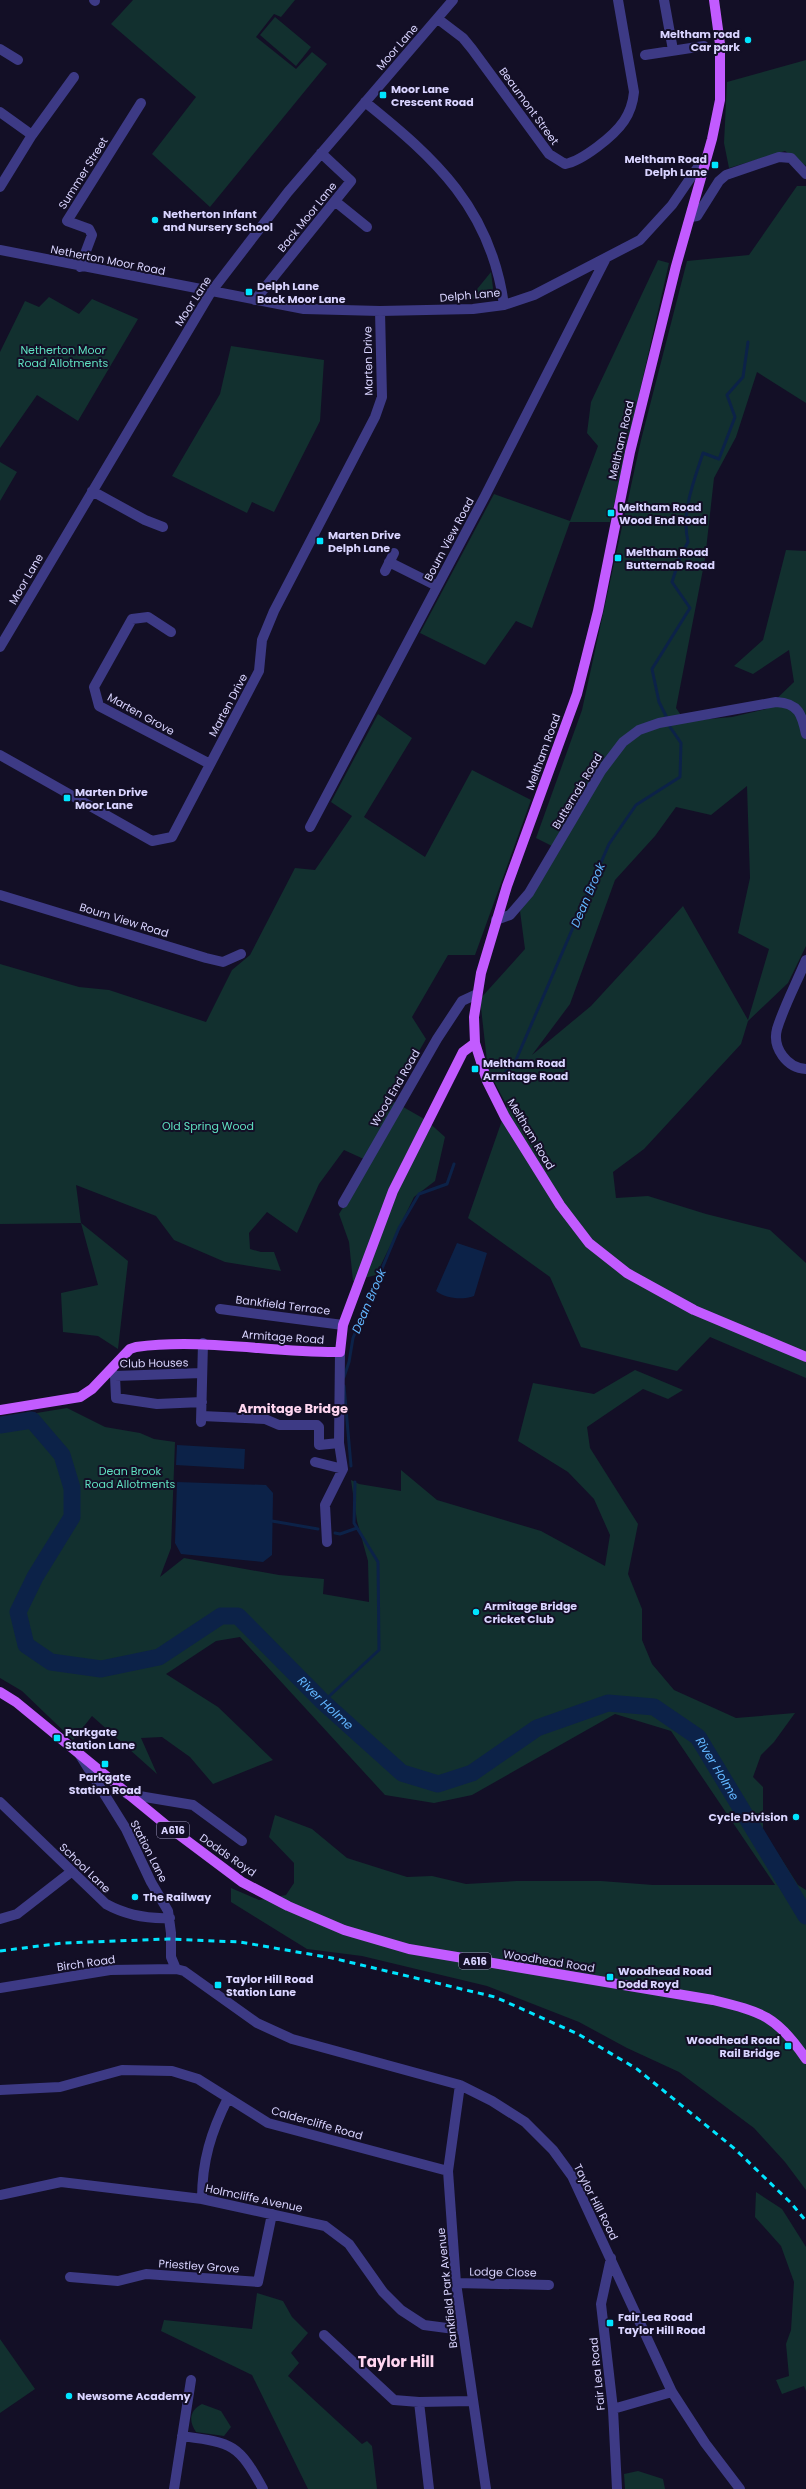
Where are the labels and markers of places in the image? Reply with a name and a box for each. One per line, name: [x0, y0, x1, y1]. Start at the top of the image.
place label: Meltham road Car park: [660, 26, 740, 55]
marker: Meltham road Car park: [743, 35, 753, 45]
place label: Moor Lane Crescent Road: [391, 81, 474, 110]
marker: Moor Lane Crescent Road: [378, 90, 388, 100]
place label: Meltham Road Delph Lane: [624, 151, 707, 180]
marker: Meltham Road Delph Lane: [710, 160, 720, 170]
place label: Netherton Infant and Nursery School: [163, 206, 273, 235]
marker: Netherton Infant and Nursery School: [150, 215, 160, 225]
place label: Delph Lane Back Moor Lane: [257, 278, 346, 307]
marker: Delph Lane Back Moor Lane: [244, 287, 254, 297]
place label: Meltham Road Wood End Road: [619, 499, 707, 528]
marker: Meltham Road Wood End Road: [606, 508, 616, 518]
place label: Marten Drive Delph Lane: [328, 527, 401, 556]
marker: Marten Drive Delph Lane: [315, 536, 325, 546]
place label: Meltham Road Butternab Road: [626, 544, 715, 573]
marker: Meltham Road Butternab Road: [613, 553, 623, 563]
place label: Marten Drive Moor Lane: [75, 784, 148, 813]
marker: Marten Drive Moor Lane: [62, 793, 72, 803]
place label: Meltham Road Armitage Road: [483, 1055, 568, 1084]
marker: Meltham Road Armitage Road: [470, 1064, 480, 1074]
place label: Armitage Bridge Cricket Club: [484, 1598, 577, 1627]
marker: Armitage Bridge Cricket Club: [471, 1607, 481, 1617]
place label: Parkgate Station Lane: [65, 1724, 135, 1753]
marker: Parkgate Station Lane: [52, 1733, 62, 1743]
marker: Parkgate Station Road: [100, 1759, 110, 1769]
place label: Parkgate Station Road: [69, 1769, 141, 1798]
place label: Cycle Division: [708, 1809, 788, 1825]
marker: Cycle Division: [791, 1812, 801, 1822]
place label: The Railway: [143, 1889, 211, 1905]
marker: The Railway: [130, 1892, 140, 1902]
place label: Woodhead Road Dodd Royd: [618, 1963, 712, 1992]
place label: Taylor Hill Road Station Lane: [226, 1971, 313, 2000]
marker: Woodhead Road Dodd Royd: [605, 1972, 615, 1982]
marker: Taylor Hill Road Station Lane: [213, 1980, 223, 1990]
place label: Woodhead Road Rail Bridge: [686, 2032, 780, 2061]
marker: Woodhead Road Rail Bridge: [783, 2041, 793, 2051]
place label: Fair Lea Road Taylor Hill Road: [618, 2309, 705, 2338]
marker: Fair Lea Road Taylor Hill Road: [605, 2318, 615, 2328]
place label: Newsome Academy: [77, 2388, 191, 2404]
marker: Newsome Academy: [64, 2391, 74, 2401]

